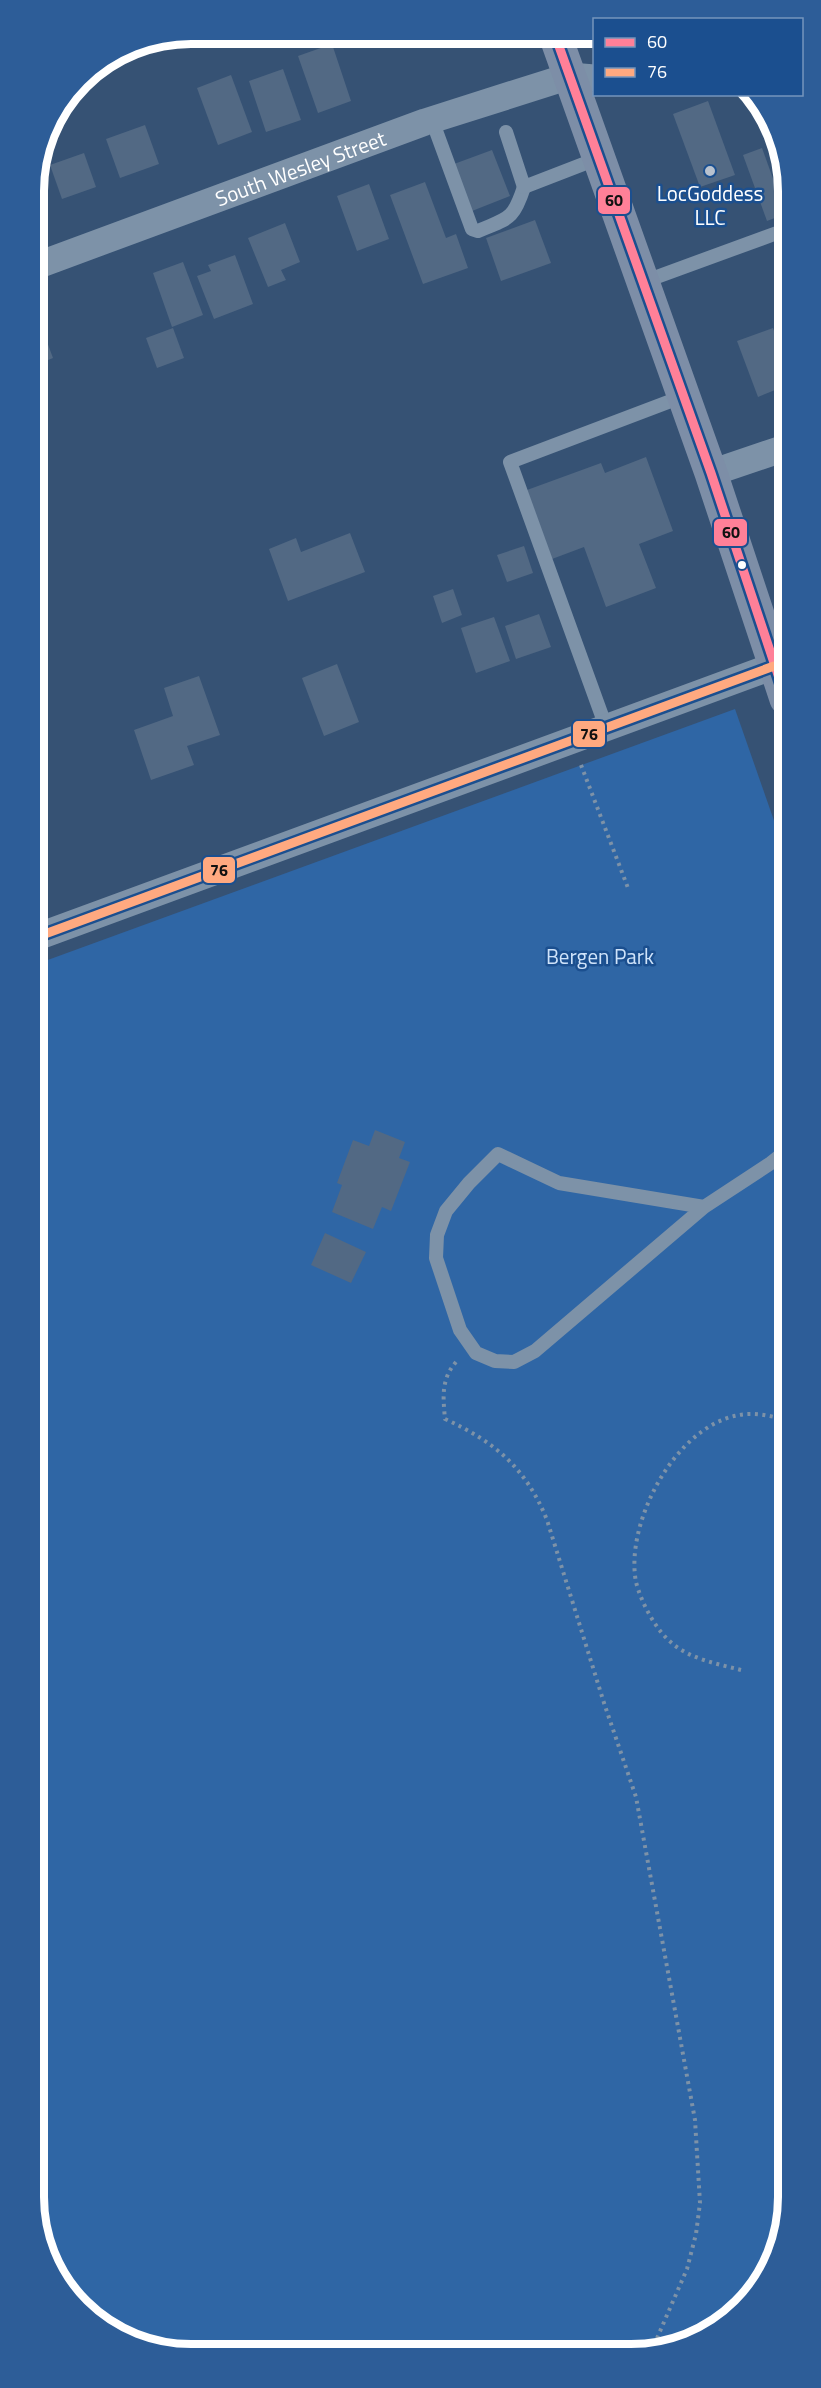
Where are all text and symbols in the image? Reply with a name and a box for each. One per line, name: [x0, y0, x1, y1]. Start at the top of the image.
legend: [593, 18, 803, 96]
text: 60: [647, 28, 667, 55]
text: 76: [647, 58, 667, 85]
street label: South Wesley Street: [210, 122, 391, 214]
marker: LocGoddess LLC: [703, 164, 717, 178]
place label: LocGoddess LLC: [657, 177, 763, 233]
line badge: 60: [597, 186, 631, 215]
text: 60: [605, 188, 623, 212]
line badge: 60: [713, 518, 748, 547]
text: 60: [722, 520, 740, 544]
unlabelled marker: [736, 559, 748, 571]
line badge: 76: [572, 720, 606, 748]
text: 76: [580, 722, 598, 746]
line badge: 76: [202, 856, 236, 884]
text: 76: [210, 858, 228, 882]
park label: Bergen Park: [546, 940, 654, 972]

